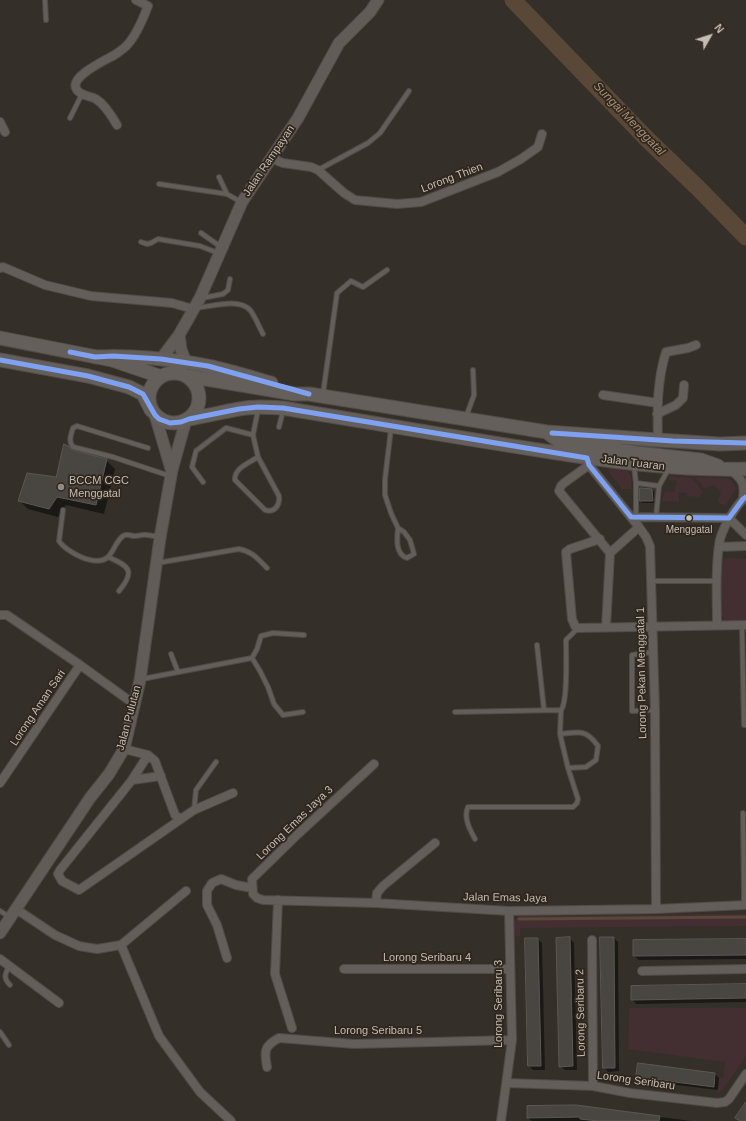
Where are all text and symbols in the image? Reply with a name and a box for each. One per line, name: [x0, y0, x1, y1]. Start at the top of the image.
north arrow: [690, 16, 730, 56]
text: N: [712, 22, 726, 35]
water label: Sungai Menggatal: [590, 79, 668, 159]
street label: Jalan Rampayan: [240, 123, 298, 199]
street label: Lorong Thien: [419, 160, 485, 196]
street label: Jalan Tuaran: [601, 453, 665, 473]
place label: BCCM CGC Menggatal: [69, 474, 129, 500]
marker: BCCM CGC Menggatal: [56, 482, 66, 492]
marker: Menggatal: [684, 513, 694, 523]
place label: Menggatal: [666, 524, 712, 536]
street label: Lorong Pekan Menggatal 1: [634, 607, 650, 739]
street label: Lorong Aman Sari: [8, 668, 68, 748]
street label: Jalan Pulutan: [114, 684, 144, 752]
street label: Lorong Emas Jaya 3: [254, 783, 336, 863]
street label: Jalan Emas Jaya: [463, 891, 547, 905]
street label: Lorong Seribaru 4: [383, 951, 471, 965]
street label: Lorong Seribaru 3: [492, 960, 506, 1048]
street label: Lorong Seribaru 2: [574, 969, 588, 1057]
street label: Lorong Seribaru 5: [334, 1024, 422, 1038]
street label: Lorong Seribaru: [596, 1069, 676, 1093]

